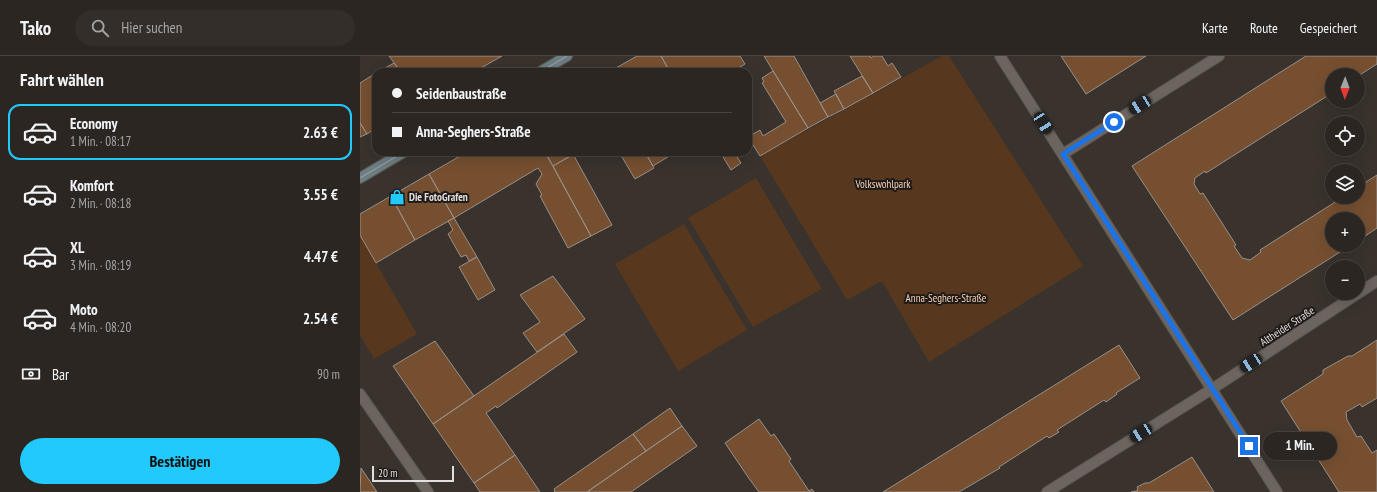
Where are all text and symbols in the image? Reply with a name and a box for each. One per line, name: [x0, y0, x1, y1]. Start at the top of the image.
search box: [75, 10, 355, 46]
text: Tako: [20, 16, 51, 40]
icon: search: [89, 17, 111, 39]
text: Hier suchen: [121, 18, 182, 37]
text: Karte: [1202, 19, 1228, 37]
text: Route: [1250, 19, 1278, 37]
text: Gespeichert: [1300, 19, 1357, 37]
text: Fahrt wählen: [20, 68, 104, 91]
north arrow: [1325, 68, 1365, 108]
map controls: [1325, 68, 1365, 300]
text: Seidenbaustraße: [416, 84, 506, 103]
car: [1127, 94, 1153, 116]
car: [1031, 110, 1055, 136]
route start: [1105, 113, 1123, 131]
icon: car: [22, 114, 58, 150]
text: Economy: [70, 114, 118, 133]
button: locate: [1325, 116, 1365, 156]
text: Anna-Seghers-Straße: [416, 122, 531, 141]
text: 2.63 €: [303, 123, 338, 142]
text: 1 Min. · 08:17: [70, 133, 131, 150]
button: layers: [1325, 164, 1365, 204]
icon: car: [22, 176, 58, 212]
text: Komfort: [70, 176, 114, 195]
park label: Volkswohlpark: [855, 177, 911, 191]
text: 3.55 €: [303, 185, 338, 204]
shop icon: Die FotoGrafen: [388, 188, 406, 206]
place label: Die FotoGrafen: [409, 190, 468, 204]
text: 2 Min. · 08:18: [70, 195, 131, 212]
button: +: [1325, 212, 1365, 252]
icon: car: [22, 238, 58, 274]
text: XL: [70, 238, 84, 257]
text: 4.47 €: [304, 247, 338, 266]
text: 3 Min. · 08:19: [70, 257, 131, 274]
button: −: [1325, 260, 1365, 300]
park label: Anna-Seghers-Straße: [906, 291, 987, 305]
icon: car: [22, 300, 58, 336]
text: Moto: [70, 300, 98, 319]
street label: Altheider Straße: [1257, 303, 1317, 349]
text: 2.54 €: [303, 309, 338, 328]
text: 4 Min. · 08:20: [70, 319, 131, 336]
car: [1238, 351, 1264, 375]
icon: cash: [20, 363, 42, 385]
text: Bar: [52, 365, 69, 384]
text: 90 m: [317, 366, 340, 383]
car: [1128, 422, 1154, 444]
callout: 1 Min.: [1263, 432, 1337, 460]
route end: [1240, 437, 1258, 455]
text: 1 Min.: [1285, 437, 1315, 454]
button: Bestätigen: [20, 438, 340, 484]
scale bar: [372, 464, 454, 483]
text: 20 m: [378, 466, 397, 480]

